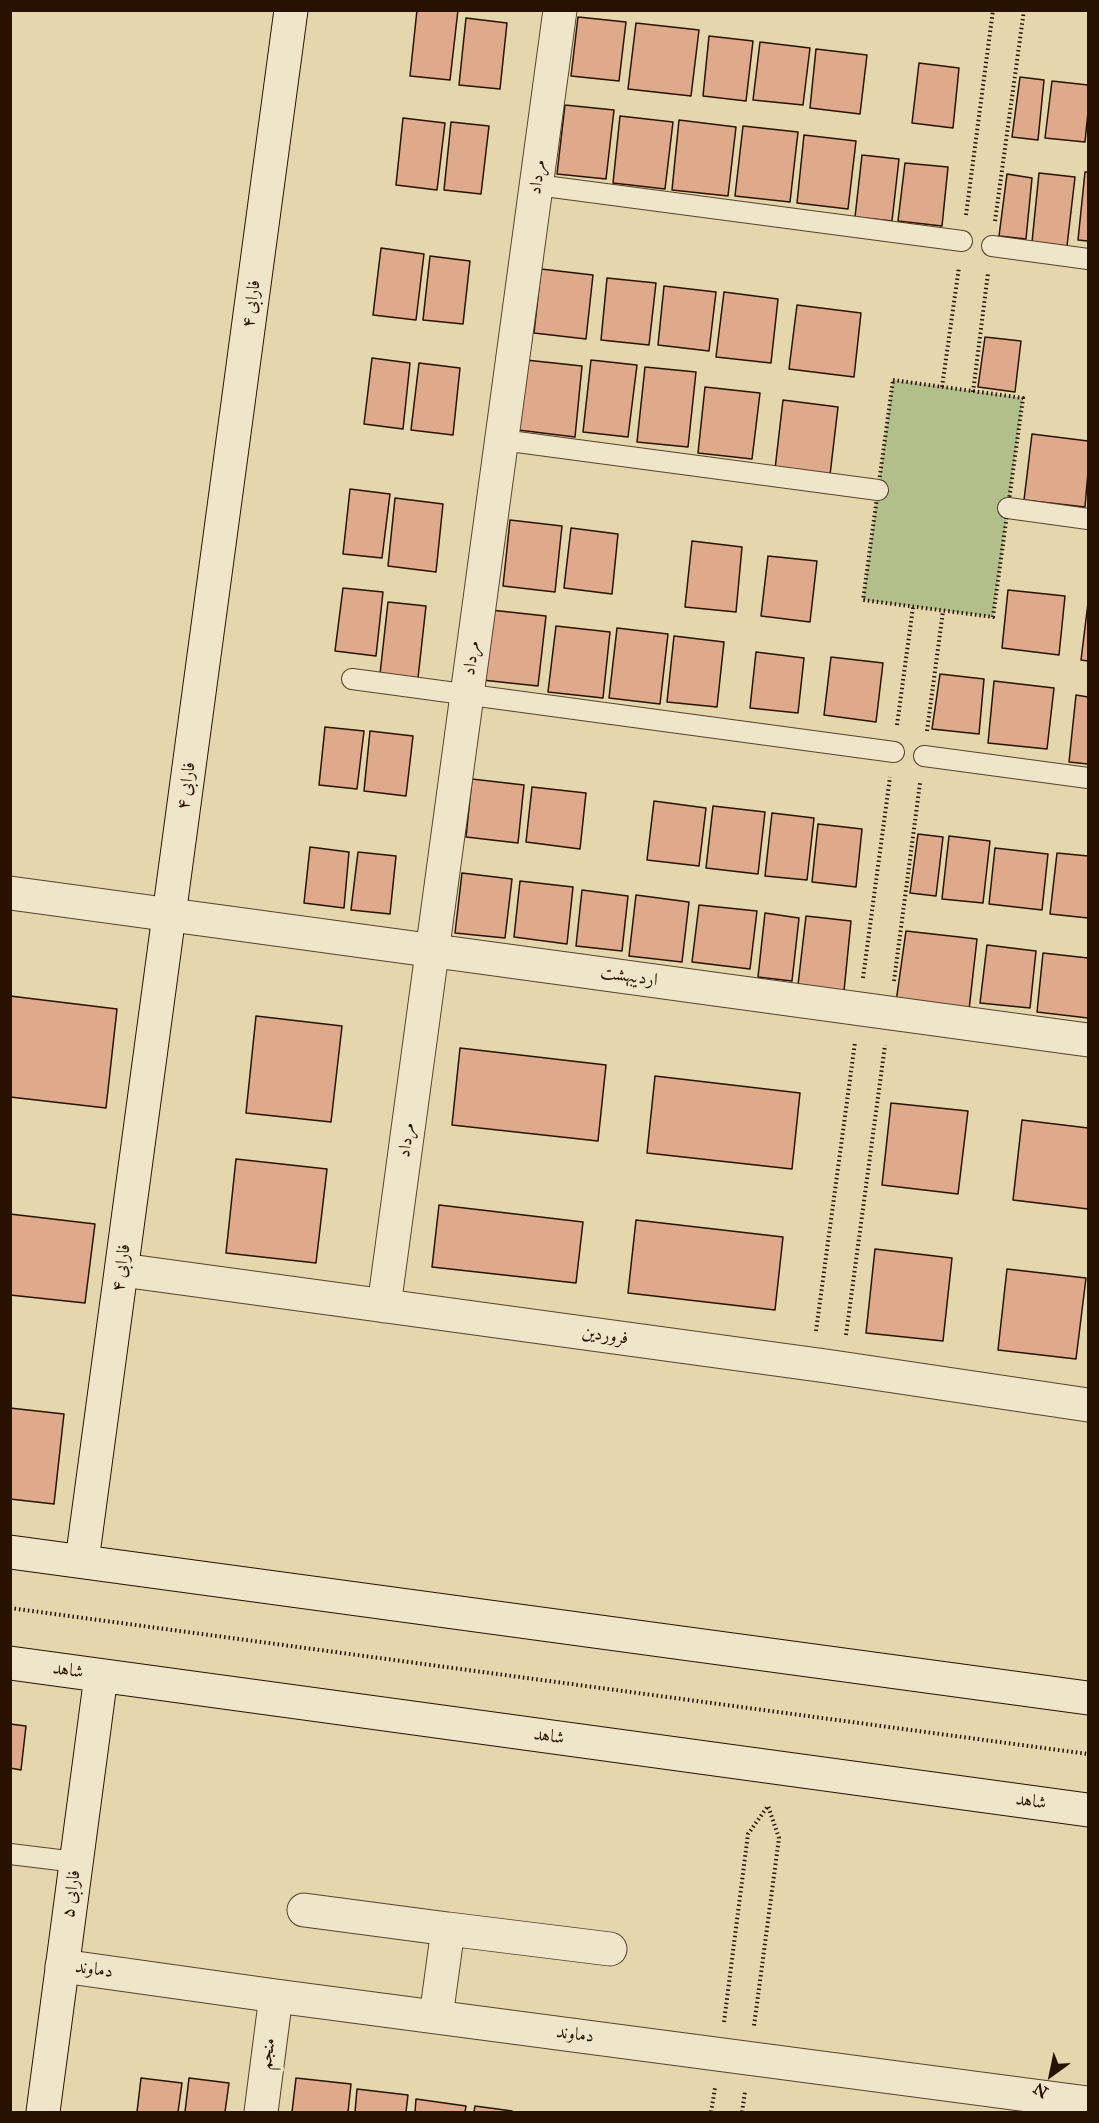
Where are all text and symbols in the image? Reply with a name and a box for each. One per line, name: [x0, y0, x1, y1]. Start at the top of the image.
street label: مرداد: [525, 158, 551, 196]
street label: فارابی ۴: [238, 279, 266, 329]
street label: مرداد: [459, 639, 485, 677]
street label: فارابی ۴: [173, 761, 201, 811]
street label: اردیبهشت: [599, 962, 659, 992]
street label: مرداد: [394, 1121, 420, 1159]
street label: فارابی ۴: [108, 1243, 136, 1293]
street label: فروردین: [580, 1322, 630, 1350]
street label: شاهد: [51, 1658, 85, 1684]
street label: شاهد: [532, 1724, 566, 1750]
street label: شاهد: [1014, 1789, 1048, 1815]
street label: فارابی ۵: [58, 1869, 86, 1919]
street label: دماوند: [74, 1957, 114, 1983]
street label: دماوند: [555, 2022, 595, 2048]
street label: منجم: [255, 2037, 281, 2071]
north arrow: [1021, 2045, 1081, 2105]
text: N: [1030, 2079, 1052, 2102]

